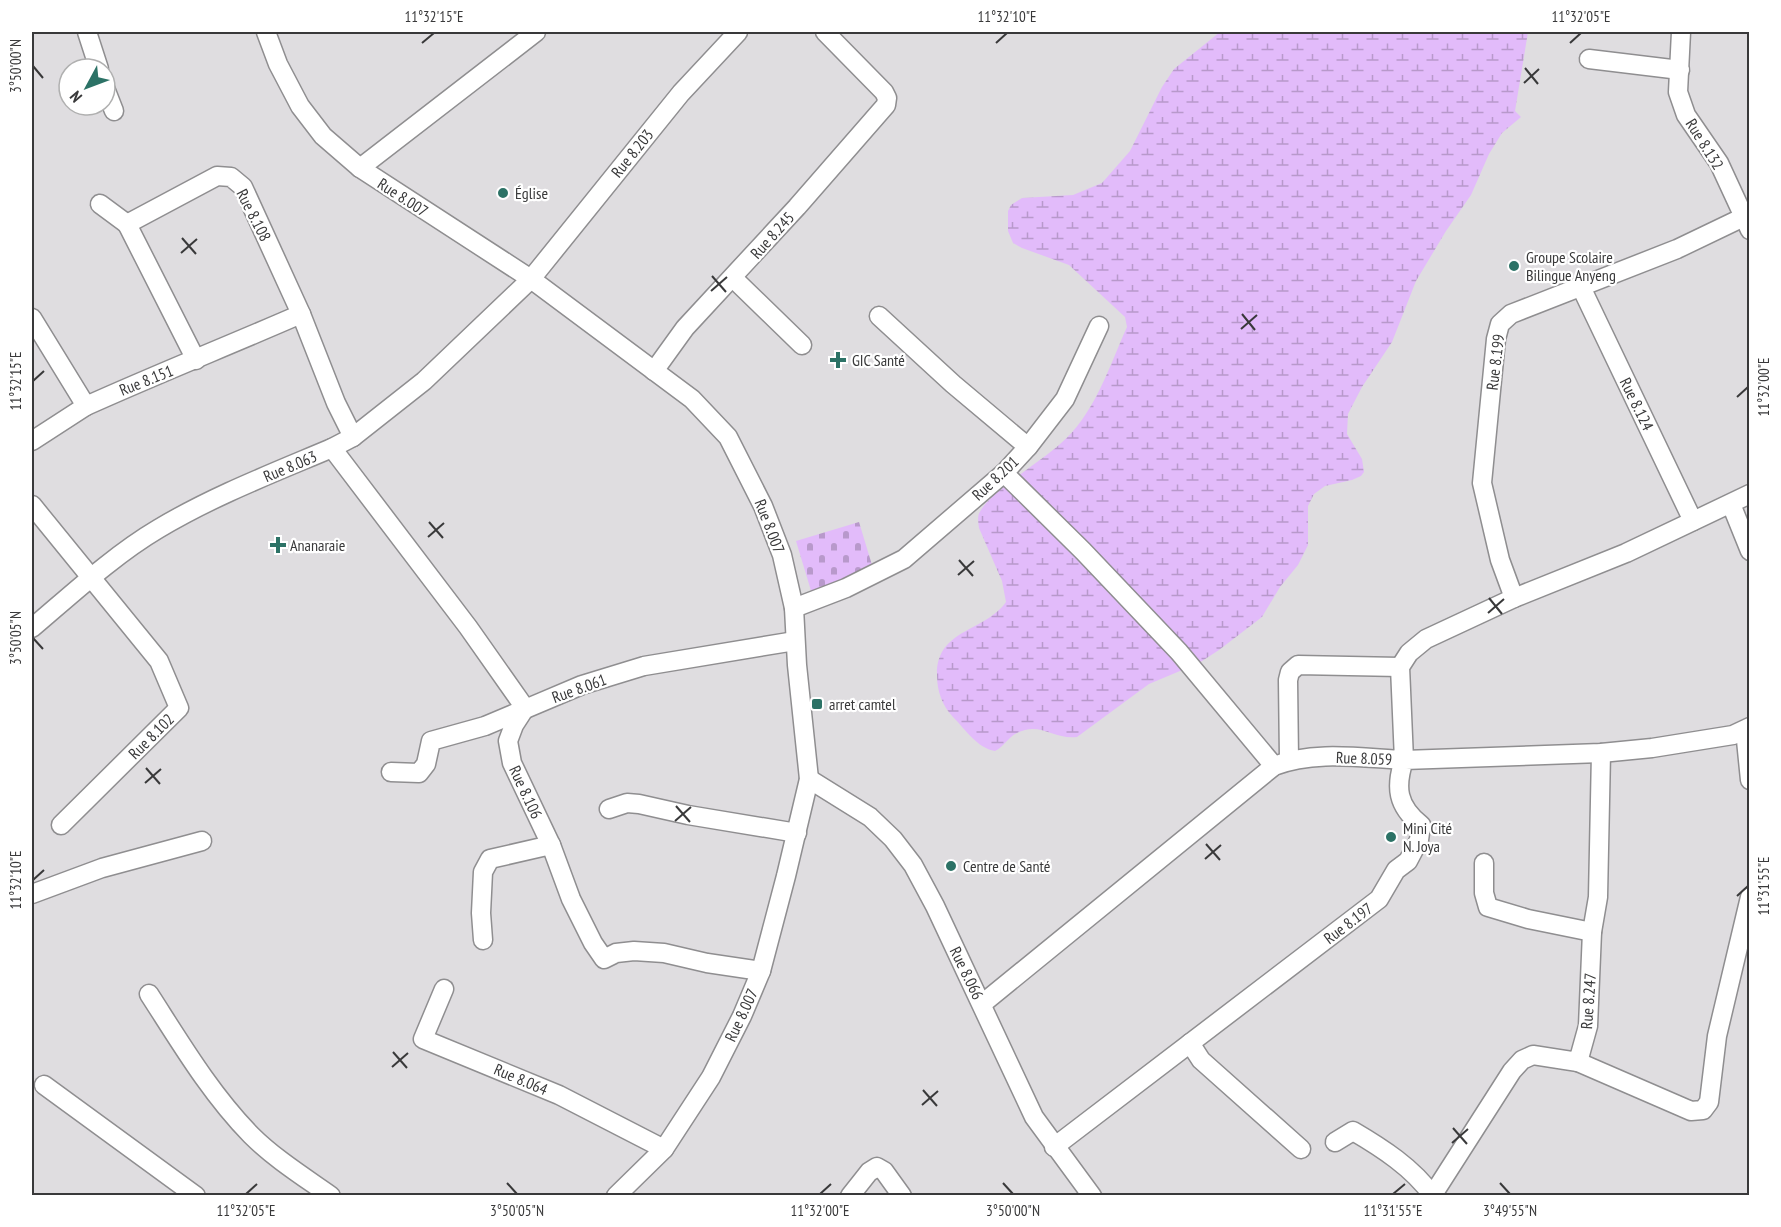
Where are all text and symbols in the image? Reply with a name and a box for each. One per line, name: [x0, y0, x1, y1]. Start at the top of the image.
text: 11°32'15"E: [404, 7, 464, 26]
text: 11°32'10"E: [977, 7, 1037, 26]
text: 11°32'05"E: [1551, 7, 1611, 26]
text: 3°50'00"N: [6, 39, 25, 93]
north arrow: [57, 57, 117, 117]
text: N: [65, 87, 86, 107]
street label: Rue 8.132: [1682, 115, 1728, 173]
street label: Rue 8.203: [607, 125, 657, 181]
street label: Rue 8.007: [374, 173, 432, 221]
place label: Église: [515, 183, 548, 203]
street label: Rue 8.108: [232, 185, 276, 245]
marker: Église: [496, 186, 510, 200]
street label: Rue 8.245: [746, 207, 798, 263]
place label: Groupe Scolaire Bilingue Anyeng: [1526, 247, 1616, 285]
marker: Groupe Scolaire Bilingue Anyeng: [1507, 259, 1521, 273]
street label: Rue 8.199: [1482, 333, 1508, 391]
place label: GIC Santé: [852, 350, 905, 370]
text: 11°32'15"E: [6, 351, 25, 411]
marker: GIC Santé: [829, 351, 847, 369]
text: 11°32'00"E: [1754, 357, 1773, 417]
street label: Rue 8.151: [116, 360, 176, 400]
street label: Rue 8.124: [1616, 374, 1658, 434]
street label: Rue 8.063: [260, 446, 320, 486]
street label: Rue 8.201: [968, 451, 1022, 505]
street label: Rue 8.007: [751, 496, 789, 556]
place label: Ananaraie: [290, 535, 345, 555]
marker: Ananaraie: [271, 538, 285, 552]
text: 3°50'05"N: [6, 611, 25, 665]
street label: Rue 8.061: [549, 669, 609, 707]
place label: arret camtel: [829, 694, 896, 714]
marker: arret camtel: [810, 697, 824, 711]
street label: Rue 8.102: [124, 709, 178, 763]
street label: Rue 8.059: [1336, 747, 1392, 769]
street label: Rue 8.106: [505, 762, 547, 822]
place label: Mini Cité N. Joya: [1403, 818, 1452, 856]
marker: Mini Cité N. Joya: [1384, 830, 1398, 844]
text: 11°32'10"E: [6, 850, 25, 910]
place label: Centre de Santé: [963, 856, 1050, 876]
text: 11°31'55"E: [1754, 856, 1773, 916]
marker: Centre de Santé: [944, 859, 958, 873]
street label: Rue 8.197: [1320, 898, 1376, 948]
street label: Rue 8.066: [946, 943, 988, 1003]
street label: Rue 8.247: [1576, 972, 1600, 1030]
street label: Rue 8.007: [720, 985, 762, 1045]
street label: Rue 8.064: [491, 1059, 551, 1099]
text: 11°32'05"E: [216, 1201, 276, 1220]
text: 3°50'05"N: [490, 1201, 544, 1220]
text: 11°32'00"E: [790, 1201, 850, 1220]
text: 3°50'00"N: [986, 1201, 1040, 1220]
text: 11°31'55"E: [1363, 1201, 1423, 1220]
text: 3°49'55"N: [1483, 1201, 1537, 1220]

